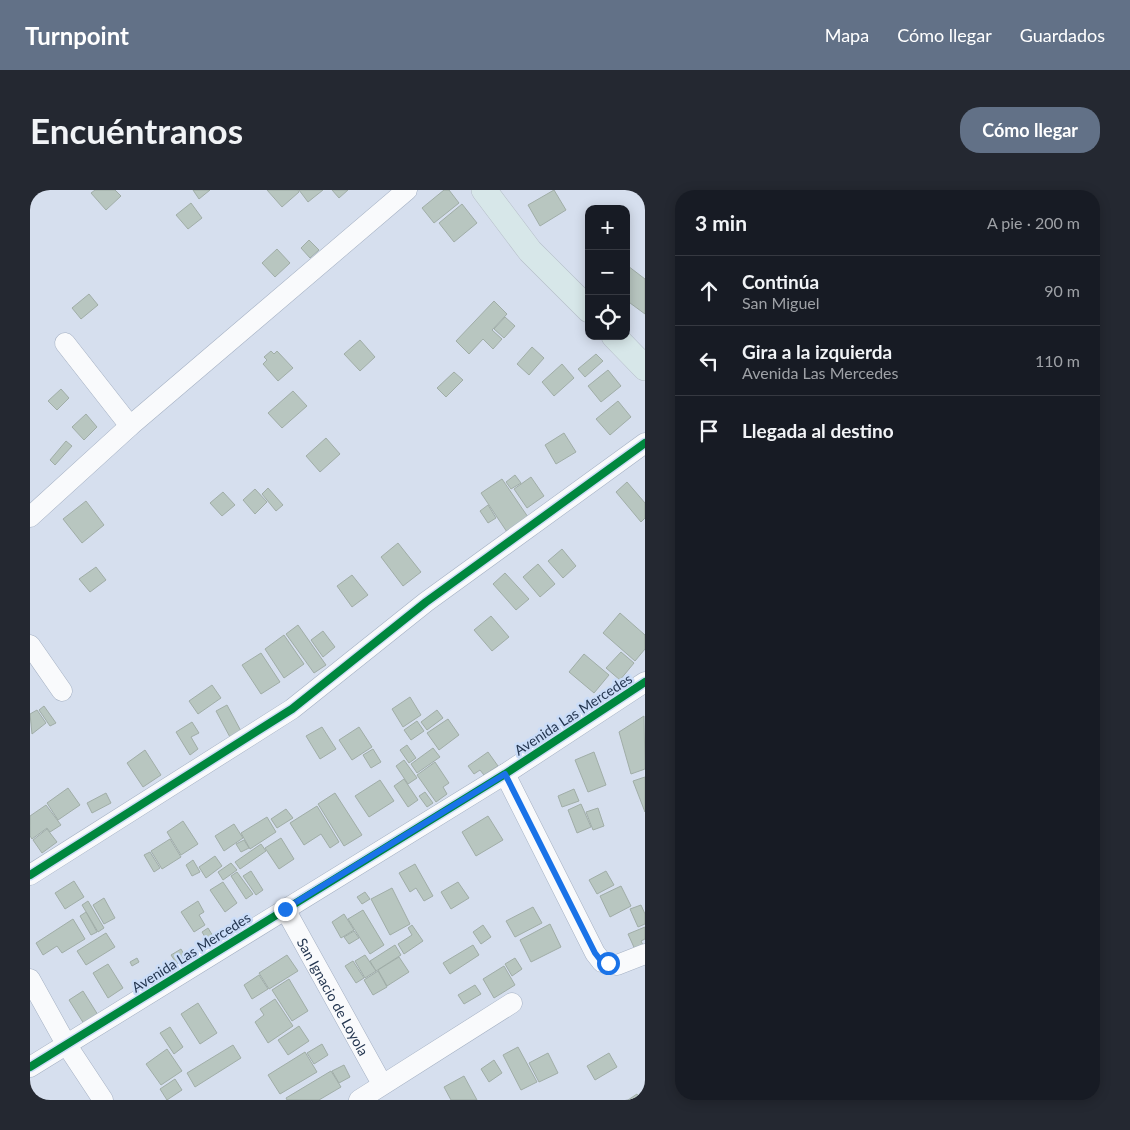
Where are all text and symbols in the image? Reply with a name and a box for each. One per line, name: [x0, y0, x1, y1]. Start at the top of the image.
text: Turnpoint: [25, 21, 129, 50]
text: Mapa: [825, 24, 869, 46]
text: Cómo llegar: [897, 24, 992, 46]
text: Guardados: [1020, 24, 1105, 46]
button: Cómo llegar: [960, 107, 1100, 153]
text: Encuéntranos: [30, 109, 243, 151]
map controls: [585, 205, 630, 340]
button: +: [585, 205, 630, 250]
text: 3 min: [695, 210, 747, 235]
text: A pie · 200 m: [987, 213, 1080, 232]
button: −: [585, 250, 630, 295]
text: Continúa: [742, 270, 819, 293]
icon: ahead: [695, 277, 723, 305]
text: 90 m: [1044, 281, 1080, 300]
text: San Miguel: [742, 293, 820, 312]
button: locate: [585, 295, 630, 340]
text: Gira a la izquierda: [742, 340, 892, 363]
icon: left: [695, 347, 723, 375]
text: 110 m: [1035, 351, 1080, 370]
text: Avenida Las Mercedes: [742, 363, 898, 382]
icon: arrive: [695, 417, 723, 445]
text: Llegada al destino: [742, 419, 894, 442]
street label: Avenida Las Mercedes: [511, 670, 635, 758]
route end: [274, 898, 297, 921]
street label: Avenida Las Mercedes: [128, 909, 254, 995]
street label: San Ignacio de Loyola: [294, 935, 373, 1058]
route start: [597, 952, 620, 975]

